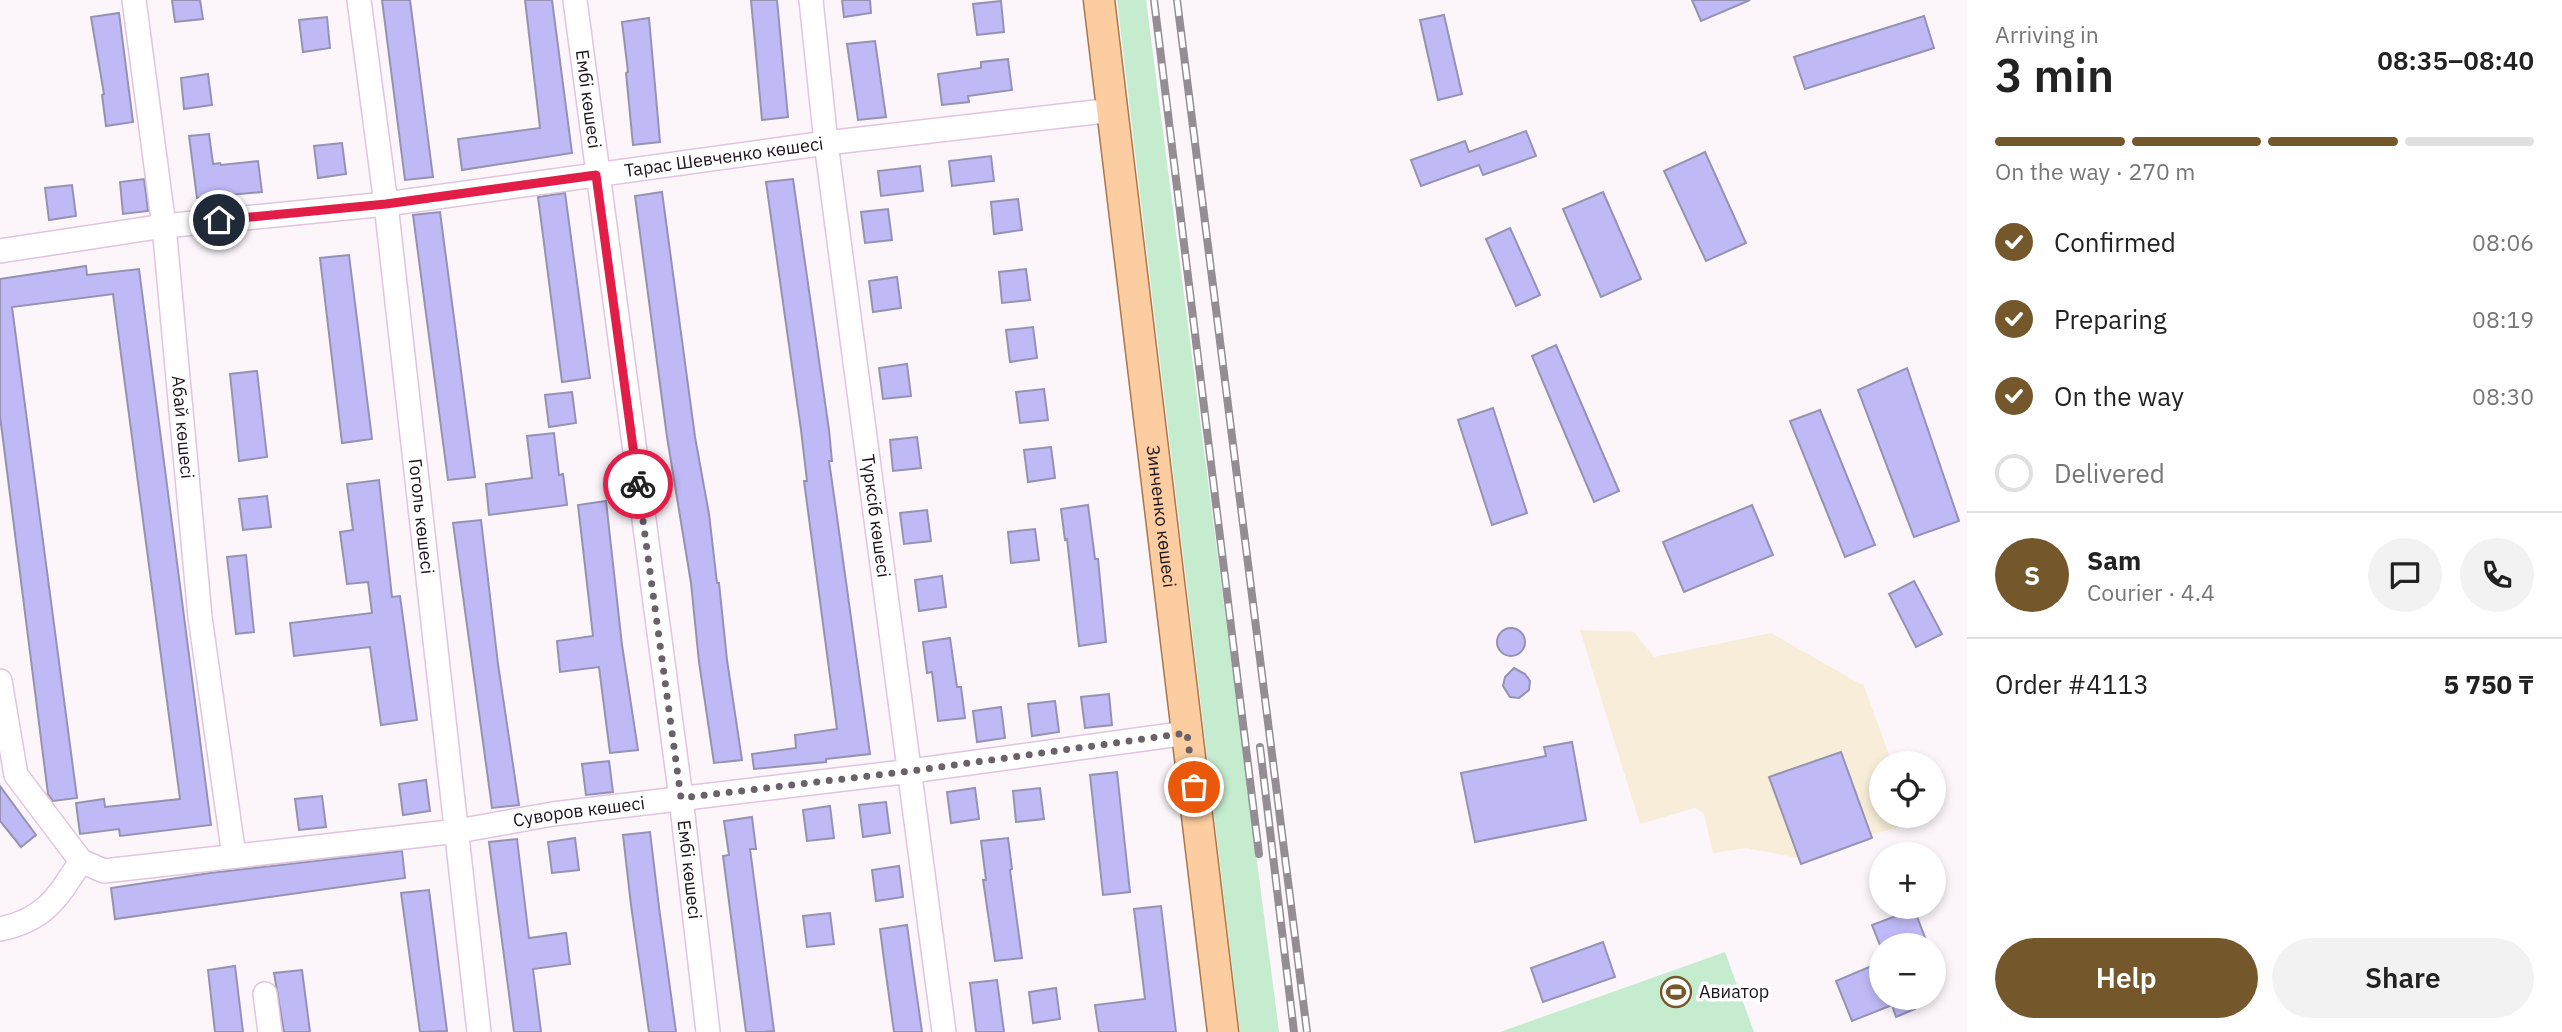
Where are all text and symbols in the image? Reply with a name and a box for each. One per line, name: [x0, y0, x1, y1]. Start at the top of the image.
text: Arriving in: [1995, 19, 2099, 49]
text: 08:35–08:40: [2377, 43, 2534, 77]
text: 3 min: [1995, 45, 2114, 105]
street label: Ембі көшесі: [571, 48, 607, 150]
street label: Тарас Шевченко көшесі: [623, 131, 825, 182]
text: On the way · 270 m: [1995, 156, 2195, 186]
pin: [189, 190, 249, 250]
icon: home: [200, 201, 238, 239]
icon: check: [1995, 223, 2033, 261]
text: Confirmed: [2054, 225, 2176, 259]
text: 08:06: [2472, 227, 2534, 257]
icon: check: [1995, 300, 2033, 338]
text: Preparing: [2054, 302, 2167, 336]
text: 08:19: [2472, 304, 2534, 334]
street label: Абай көшесі: [167, 374, 199, 480]
icon: check: [1995, 377, 2033, 415]
text: On the way: [2054, 379, 2184, 413]
text: 08:30: [2472, 381, 2534, 411]
street label: Зинченко көшесі: [1142, 444, 1182, 589]
courier: [603, 449, 673, 519]
street label: Түрксіб көшесі: [856, 453, 896, 579]
text: Delivered: [2054, 456, 2165, 490]
street label: Гоголь көшесі: [404, 457, 439, 575]
icon: bike: [619, 465, 657, 503]
button: chat: [2368, 538, 2442, 612]
button: phone: [2460, 538, 2534, 612]
text: Sam: [2087, 543, 2141, 577]
text: S: [2024, 558, 2040, 592]
text: Courier · 4.4: [2087, 577, 2215, 607]
text: Order #4113: [1995, 667, 2149, 701]
text: 5 750 ₸: [2444, 667, 2534, 701]
map controls: [1869, 751, 1946, 1010]
button: locate: [1869, 751, 1946, 828]
pin: [1164, 757, 1224, 817]
icon: bag: [1175, 768, 1213, 806]
street label: Суворов көшесі: [511, 791, 646, 832]
street label: Ембі көшесі: [673, 819, 707, 920]
button: +: [1869, 842, 1946, 919]
button: −: [1869, 933, 1946, 1010]
button: Help: [1995, 938, 2258, 1018]
button: Share: [2272, 938, 2534, 1018]
sports icon: Авиатор: [1659, 975, 1693, 1009]
place label: Авиатор: [1699, 980, 1769, 1003]

